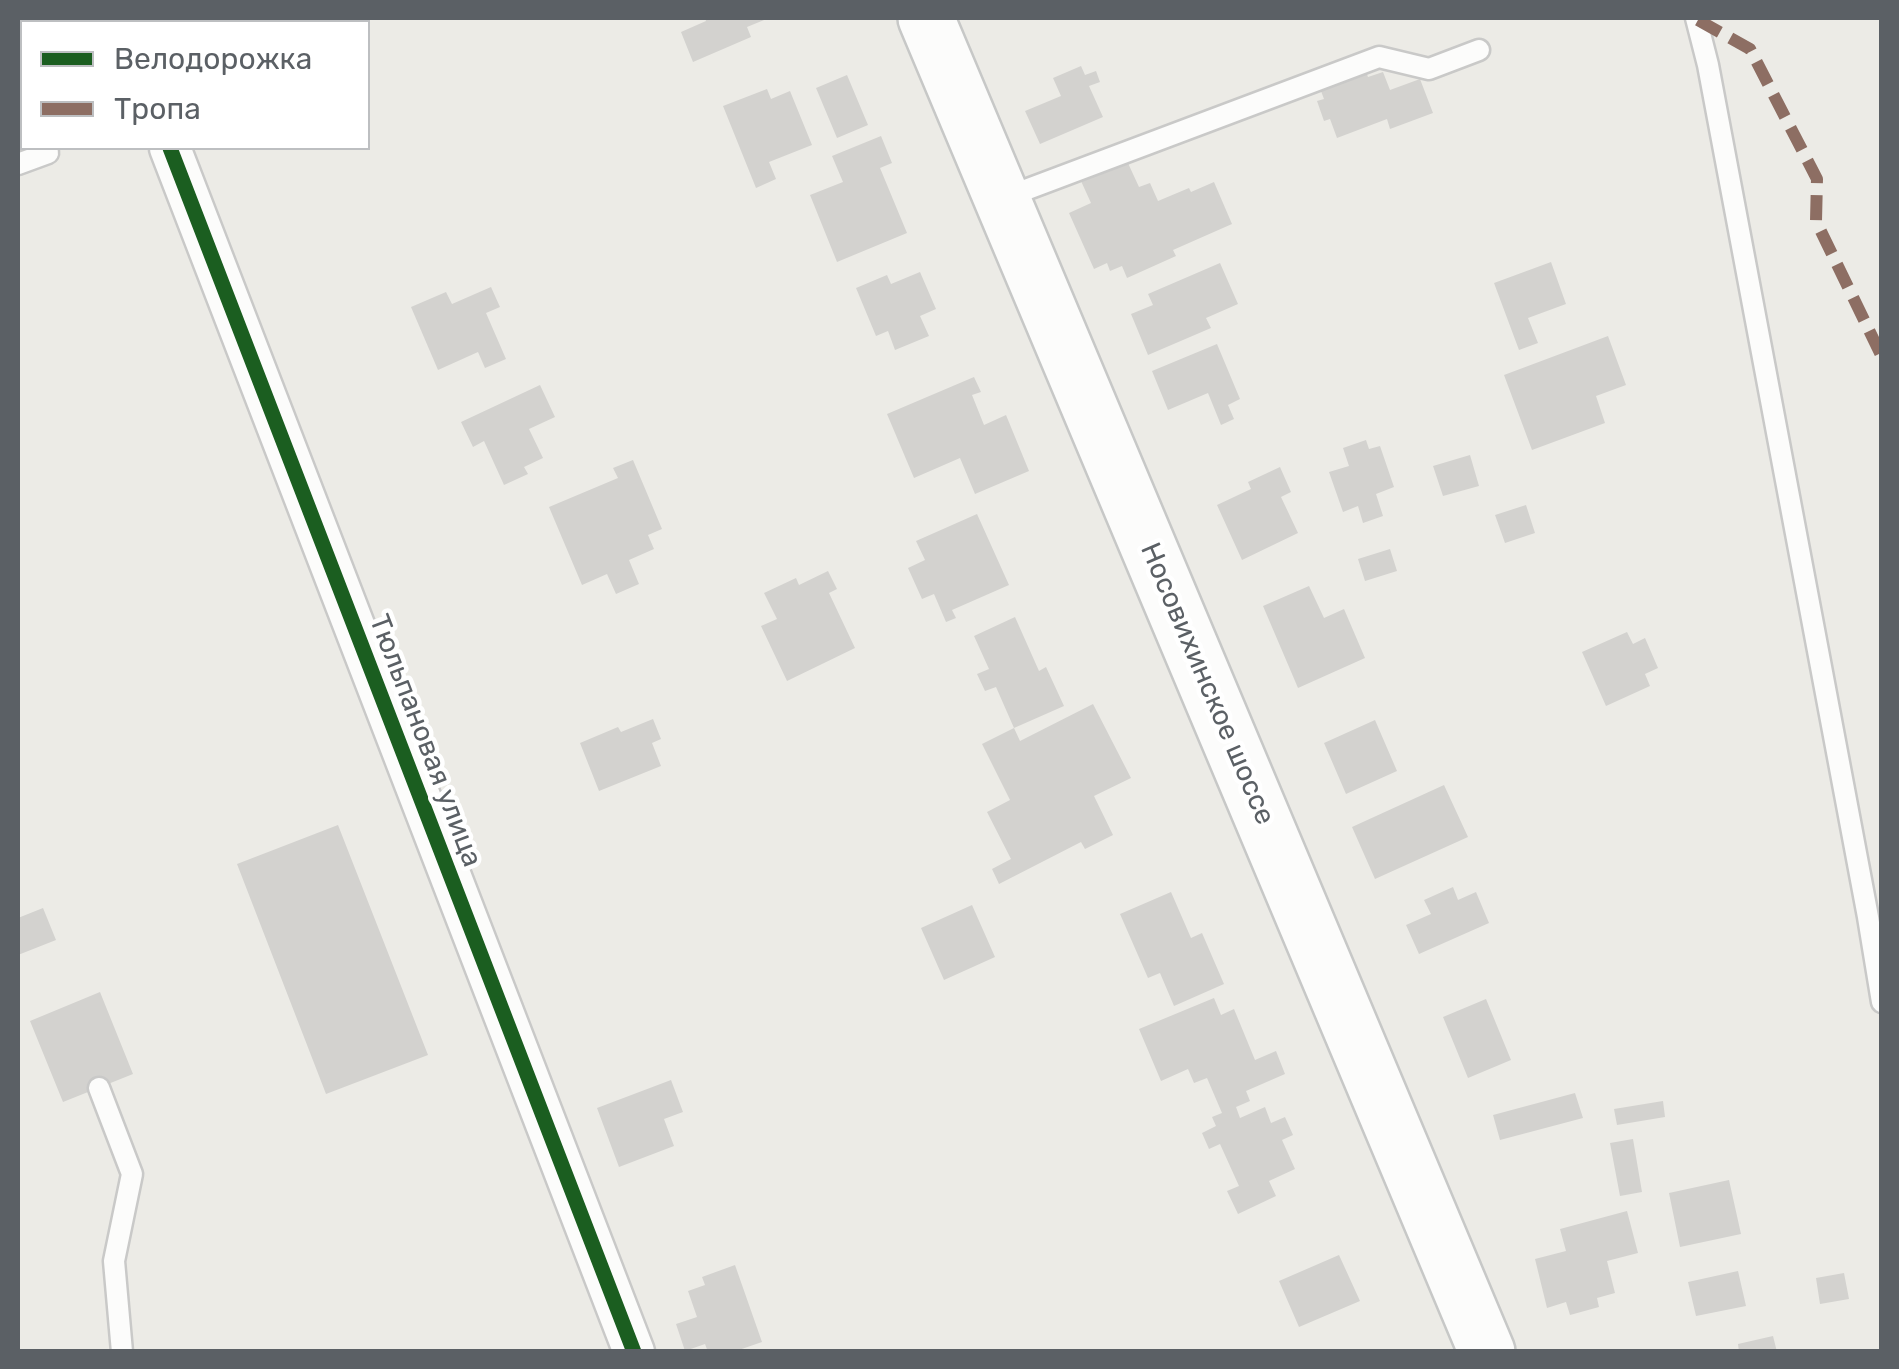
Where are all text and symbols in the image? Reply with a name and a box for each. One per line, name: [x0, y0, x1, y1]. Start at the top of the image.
legend: [20, 20, 370, 150]
text: Велодорожка: [114, 41, 312, 77]
text: Тропа: [114, 91, 201, 127]
street label: Носовихинское шоссе: [1132, 538, 1282, 830]
street label: Тюльпановая улица: [361, 610, 489, 872]

